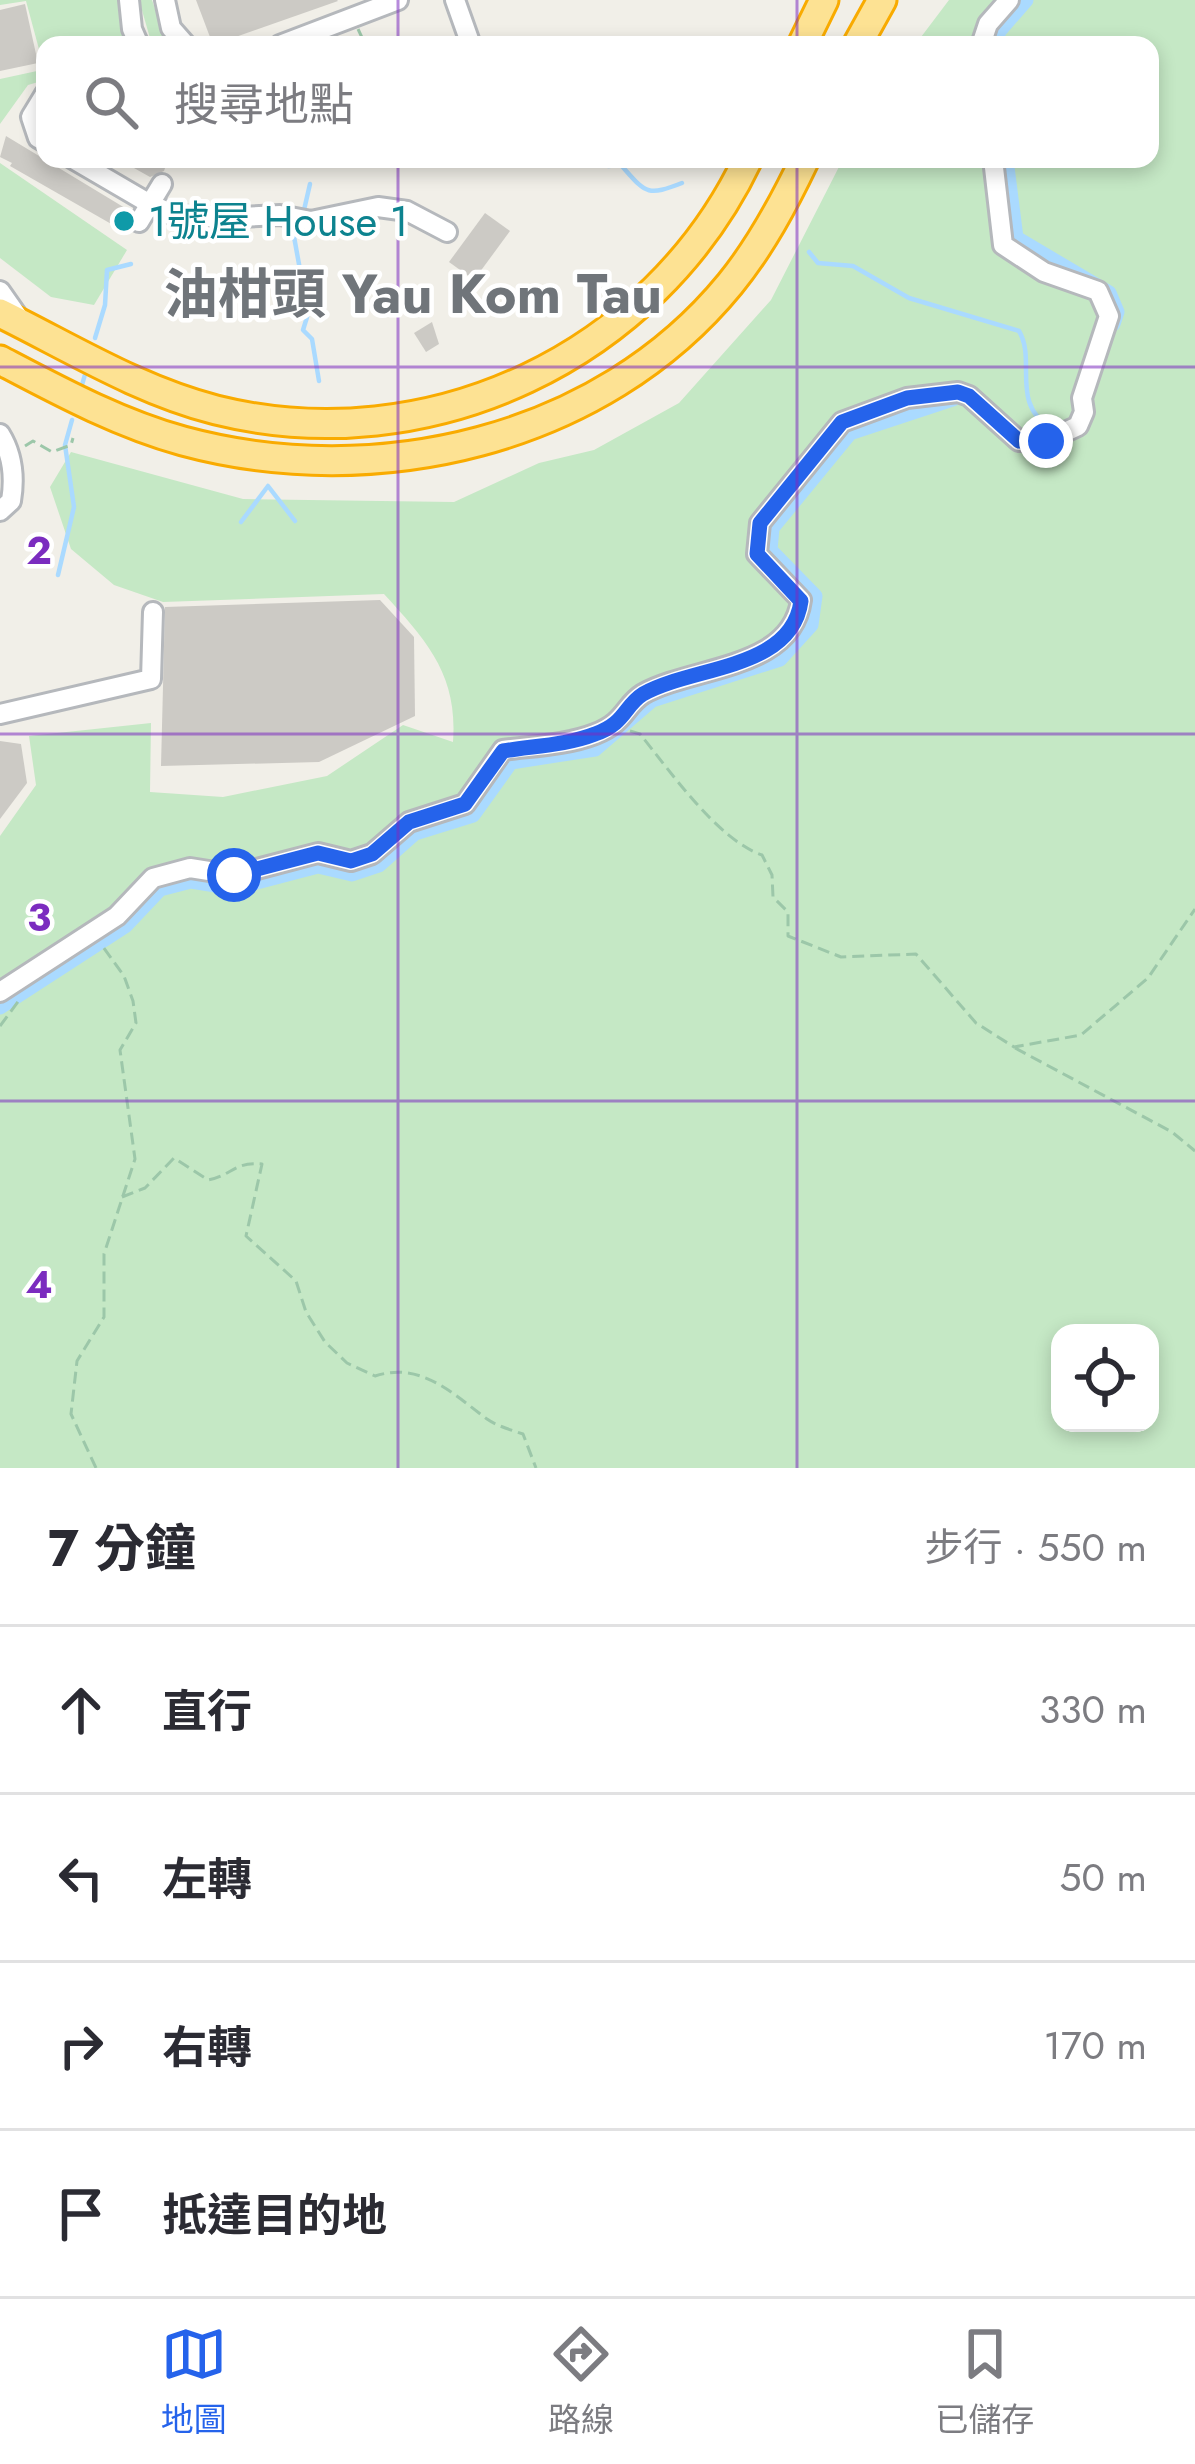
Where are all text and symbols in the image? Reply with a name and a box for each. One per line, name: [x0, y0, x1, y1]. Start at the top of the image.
search box: [36, 36, 1159, 168]
icon: search: [78, 69, 144, 135]
text: 搜尋地點: [174, 72, 354, 137]
place label: 1號屋 House 1: [148, 191, 409, 252]
marker: 1號屋 House 1: [111, 208, 137, 234]
district label: 油柑頭 Yau Kom Tau: [164, 255, 662, 333]
route end: [1019, 414, 1073, 468]
text: 2: [26, 522, 52, 579]
route start: [207, 848, 261, 902]
text: 3: [27, 889, 51, 946]
text: 4: [25, 1256, 53, 1313]
map controls: [1051, 1324, 1159, 1432]
button: locate: [1051, 1324, 1159, 1432]
text: 7 分鐘: [48, 1511, 196, 1585]
text: 步行 · 550 m: [924, 1519, 1147, 1576]
icon: ahead: [48, 1677, 114, 1743]
text: 直行: [162, 1679, 252, 1744]
text: 330 m: [1039, 1681, 1147, 1738]
icon: left: [48, 1845, 114, 1911]
text: 左轉: [162, 1847, 252, 1912]
text: 50 m: [1059, 1849, 1147, 1906]
icon: right: [48, 2013, 114, 2079]
text: 右轉: [162, 2015, 252, 2080]
text: 170 m: [1043, 2017, 1147, 2074]
icon: arrive: [48, 2181, 114, 2247]
text: 抵達目的地: [162, 2183, 387, 2248]
tab: 地圖: [161, 2321, 227, 2443]
tab: 路線: [548, 2321, 614, 2443]
tab: 已儲存: [935, 2321, 1034, 2443]

